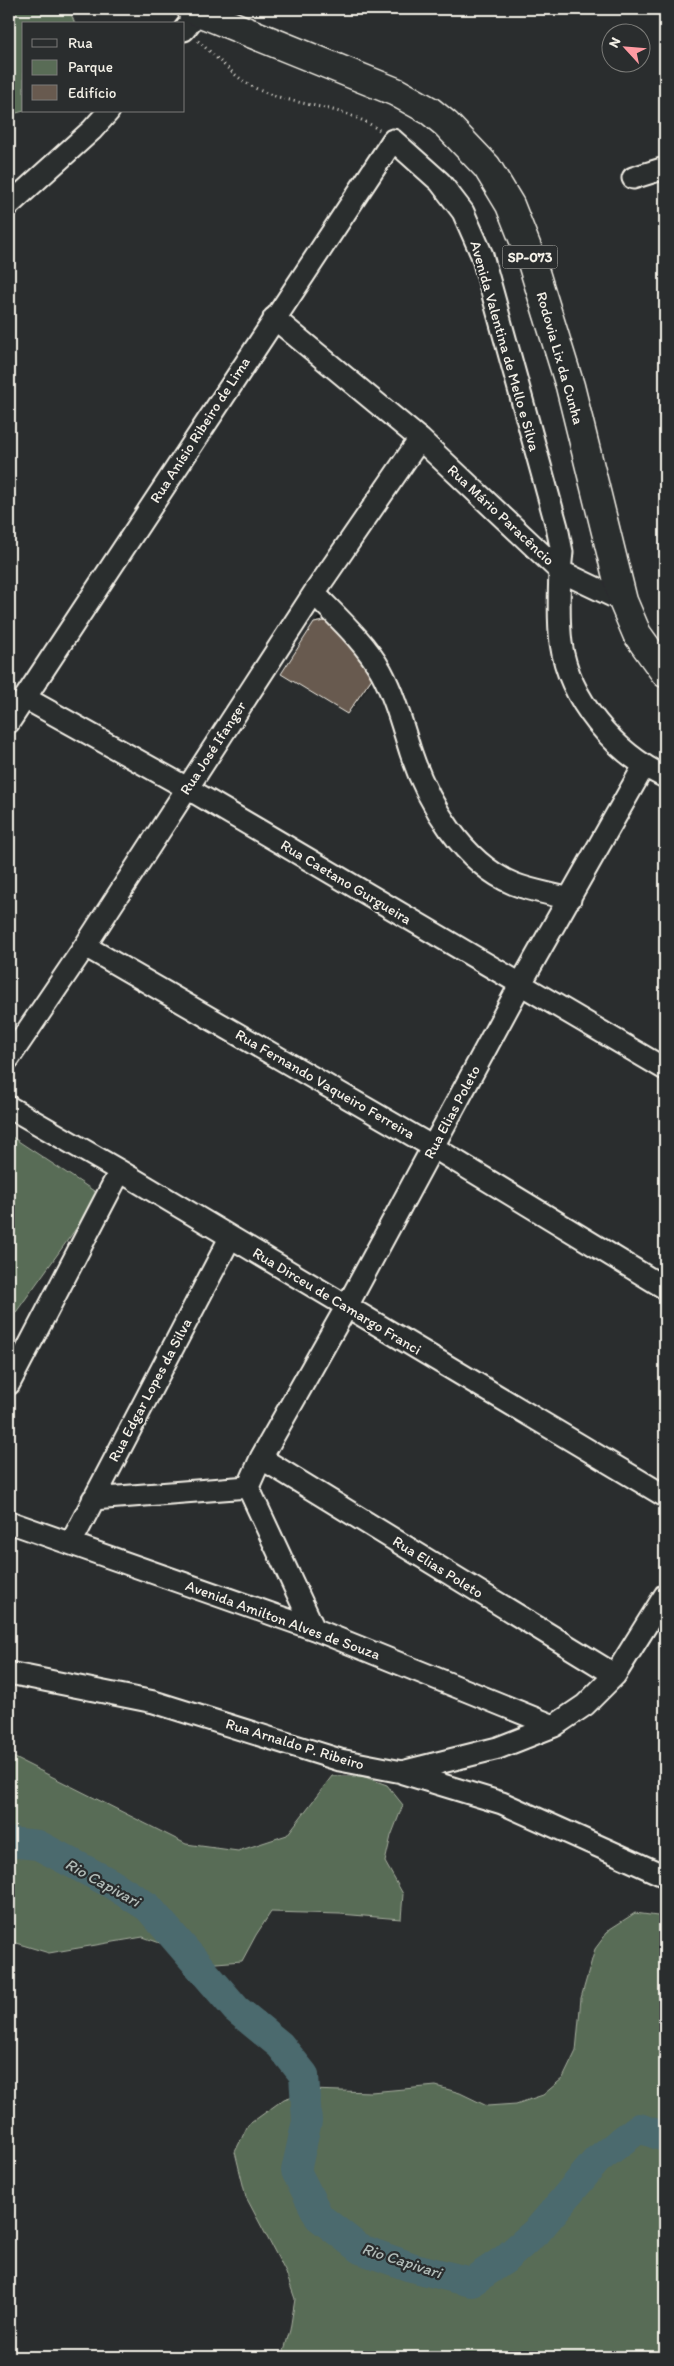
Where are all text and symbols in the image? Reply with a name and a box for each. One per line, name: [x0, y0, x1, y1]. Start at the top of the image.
legend: [22, 22, 185, 112]
north arrow: [602, 22, 652, 72]
text: Rua: [68, 34, 93, 52]
text: N: [605, 35, 624, 50]
text: Parque: [68, 58, 113, 76]
text: Edifício: [68, 84, 116, 102]
street label: Avenida Valentina de Mello e Silva: [466, 239, 544, 453]
road number: SP-073: [502, 246, 558, 268]
street label: Rodovia Lix da Cunha: [532, 290, 588, 427]
street label: Rua Anísio Ribeiro de Lima: [146, 353, 254, 506]
street label: Rua Mário Paracêncio: [444, 461, 558, 569]
street label: Rua José Ifanger: [176, 698, 250, 798]
street label: Rua Caetano Gurgueira: [277, 836, 415, 928]
street label: Rua Fernando Vaqueiro Ferreira: [232, 1025, 418, 1143]
street label: Rua Elias Poleto: [420, 1062, 484, 1162]
street label: Rua Dirceu de Camargo Franci: [249, 1243, 425, 1359]
street label: Rua Edgar Lopes da Silva: [105, 1315, 196, 1465]
street label: Rua Elias Poleto: [389, 1532, 487, 1602]
street label: Avenida Amilton Alves de Souza: [183, 1576, 383, 1664]
street label: Rua Arnaldo P. Ribeiro: [224, 1714, 366, 1774]
water label: Rio Capivari: [62, 1854, 145, 1912]
water label: Rio Capivari: [360, 2239, 446, 2283]

